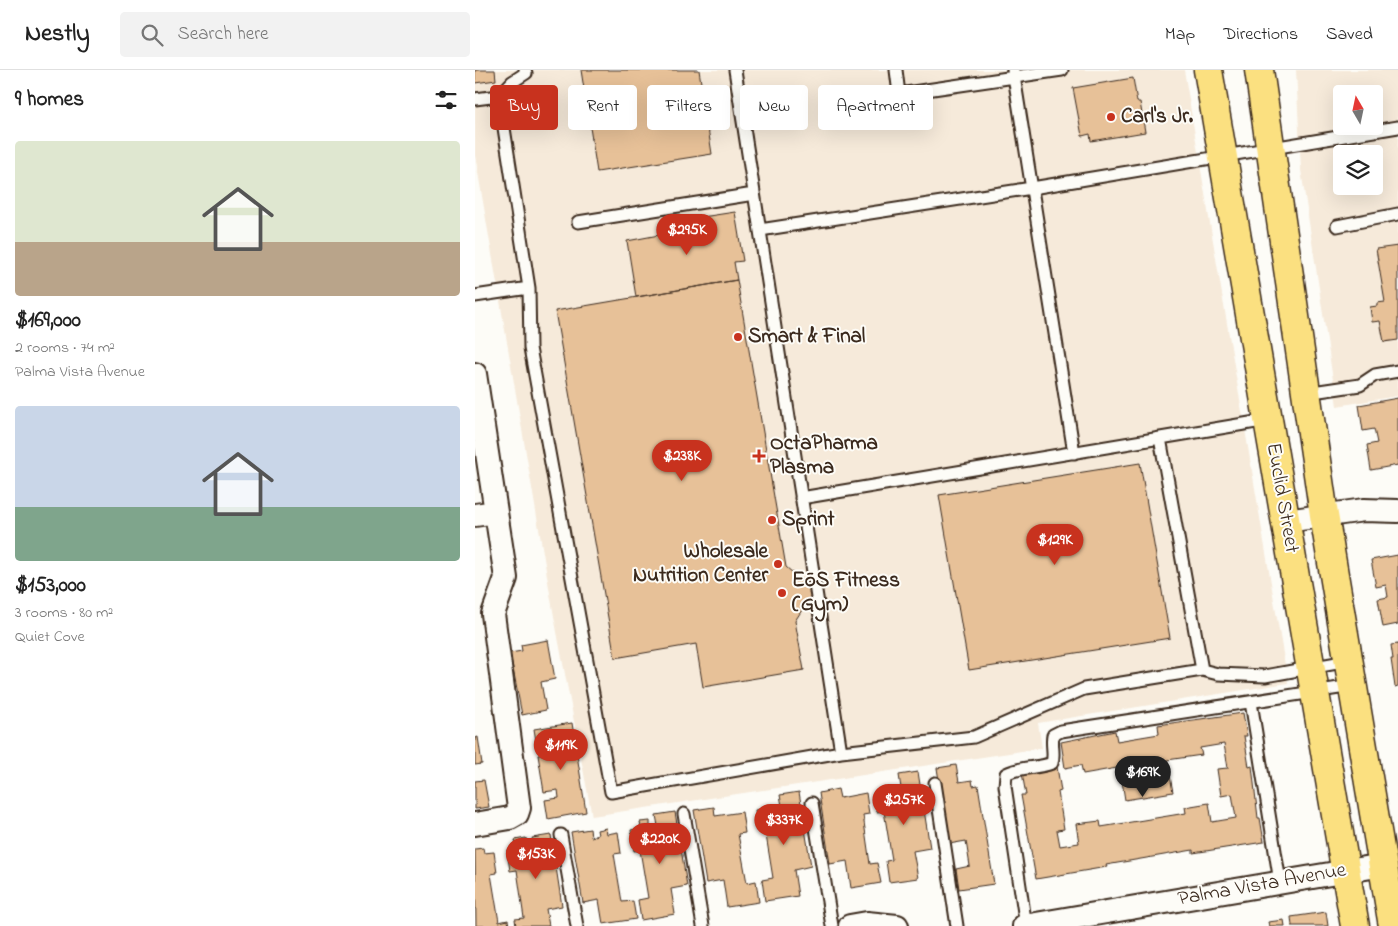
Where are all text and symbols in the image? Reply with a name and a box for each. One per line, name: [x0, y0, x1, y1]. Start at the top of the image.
search box: [120, 12, 470, 57]
text: Nestly: [25, 17, 90, 52]
icon: search: [138, 21, 166, 49]
text: Search here: [178, 21, 269, 48]
text: Map: [1165, 22, 1195, 48]
text: Directions: [1223, 22, 1298, 48]
text: Saved: [1326, 22, 1373, 48]
text: 9 homes: [15, 85, 84, 115]
chip: Buy: [490, 85, 558, 130]
chip: Rent: [568, 85, 637, 130]
chip: Filters: [647, 85, 730, 130]
chip: New: [740, 85, 808, 130]
chip: Apartment: [818, 85, 933, 130]
north arrow: [1333, 85, 1383, 135]
map controls: [1333, 85, 1383, 195]
icon: filters: [432, 86, 460, 114]
place label: Carl's Jr.: [1121, 102, 1194, 132]
marker: Carl's Jr.: [1105, 111, 1117, 123]
button: layers: [1333, 145, 1383, 195]
icon: home: [193, 174, 283, 264]
pin: $295K: [652, 214, 722, 256]
text: $295K: [667, 218, 707, 242]
text: $169,000: [15, 306, 81, 336]
place label: Smart & Final: [748, 322, 866, 352]
marker: Smart & Final: [732, 331, 744, 343]
text: 2 rooms · 74 m²: [15, 336, 115, 360]
text: Palma Vista Avenue: [15, 360, 145, 384]
place label: OctaPharma Plasma: [770, 429, 878, 483]
icon: home: [193, 439, 283, 529]
pin: $238K: [647, 440, 717, 482]
street label: Euclid Street: [1258, 441, 1306, 555]
text: $238K: [663, 444, 701, 468]
marker: OctaPharma Plasma: [752, 449, 766, 463]
place label: Sprint: [782, 505, 836, 535]
marker: Sprint: [766, 514, 778, 526]
pin: $129K: [1020, 524, 1090, 566]
text: $129K: [1037, 528, 1073, 552]
place label: Wholesale Nutrition Center: [633, 537, 769, 591]
marker: Wholesale Nutrition Center: [772, 558, 784, 570]
place label: EōS Fitness (Gym): [792, 566, 900, 622]
text: $153,000: [15, 571, 86, 601]
marker: EōS Fitness (Gym): [776, 587, 788, 599]
text: 3 rooms · 80 m²: [15, 601, 113, 625]
text: Quiet Cove: [15, 625, 85, 649]
pin: $119K: [526, 728, 596, 771]
text: $119K: [545, 733, 577, 757]
pin: $169K: [1108, 756, 1178, 798]
text: $169K: [1126, 760, 1160, 784]
pin: $257K: [869, 784, 939, 826]
text: $257K: [883, 788, 925, 812]
pin: $337K: [749, 804, 819, 846]
text: $337K: [765, 808, 803, 832]
pin: $220K: [625, 822, 695, 865]
text: $220K: [640, 827, 680, 851]
pin: $153K: [501, 838, 571, 880]
text: $153K: [517, 842, 555, 866]
street label: Palma Vista Avenue: [1175, 855, 1349, 915]

